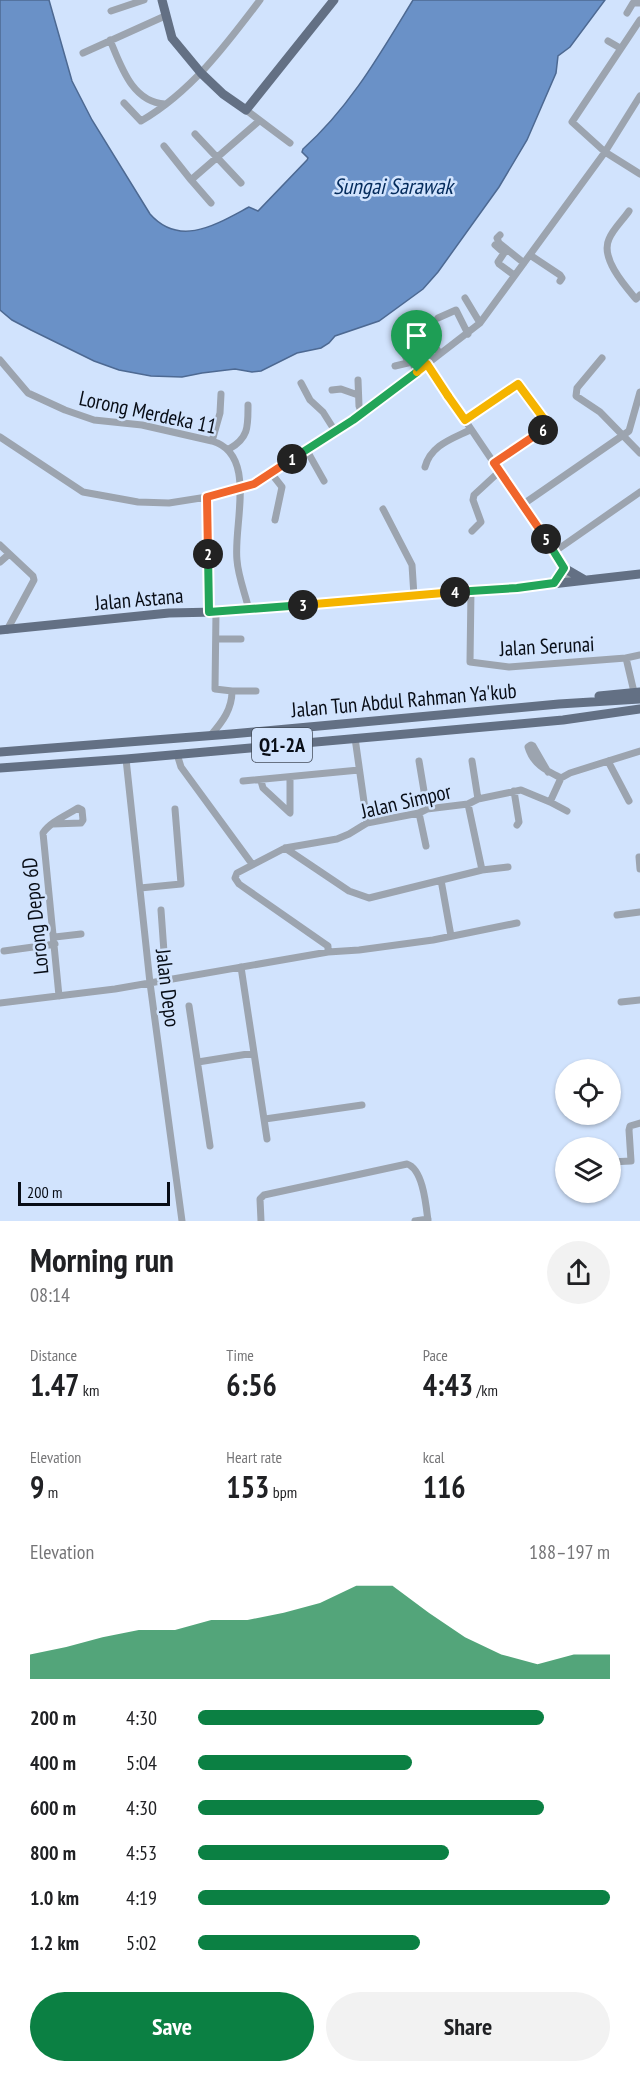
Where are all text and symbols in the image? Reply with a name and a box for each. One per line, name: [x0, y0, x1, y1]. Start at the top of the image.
water label: Sungai Sarawak: [333, 172, 455, 200]
pin: [391, 310, 442, 372]
icon: arrive: [400, 319, 433, 352]
street label: Lorong Merdeka 11: [77, 384, 219, 440]
pin: 6: [528, 415, 558, 445]
text: 6: [539, 420, 547, 440]
pin: 1: [277, 444, 307, 474]
text: 1: [288, 449, 296, 469]
pin: 5: [531, 524, 561, 554]
text: 5: [542, 529, 550, 549]
pin: 2: [193, 539, 223, 569]
text: 2: [204, 544, 212, 564]
pin: 4: [440, 577, 470, 607]
street label: Jalan Astana: [93, 582, 184, 616]
text: 4: [451, 582, 459, 602]
pin: 3: [288, 590, 318, 620]
text: 3: [299, 595, 307, 615]
street label: Jalan Serunai: [498, 630, 595, 662]
street label: Jalan Tun Abdul Rahman Ya'kub: [289, 677, 518, 723]
road number: Q1-2A: [252, 728, 312, 762]
street label: Jalan Simpor: [357, 777, 454, 825]
street label: Lorong Depo 6D: [15, 856, 55, 976]
street label: Jalan Depo: [150, 946, 186, 1029]
map controls: [555, 1059, 621, 1203]
button: locate: [555, 1059, 621, 1125]
button: layers: [555, 1137, 621, 1203]
scale bar: [18, 1179, 170, 1206]
text: 200 m: [27, 1182, 62, 1202]
text: Morning run: [30, 1238, 174, 1281]
button: share: [547, 1241, 610, 1304]
text: 08:14: [30, 1282, 70, 1308]
text: Distance: [30, 1345, 77, 1365]
text: Time: [226, 1345, 254, 1365]
text: Pace: [423, 1345, 448, 1365]
text: 1.47: [30, 1365, 79, 1404]
text: 6:56: [226, 1365, 277, 1404]
text: 4:43: [423, 1365, 473, 1404]
text: km: [79, 1380, 99, 1400]
text: /km: [473, 1380, 498, 1400]
text: Elevation: [30, 1447, 81, 1467]
text: Heart rate: [226, 1447, 282, 1467]
text: kcal: [423, 1447, 445, 1467]
text: 9: [30, 1467, 44, 1506]
text: 153: [226, 1467, 269, 1506]
text: 116: [423, 1467, 466, 1506]
text: m: [44, 1482, 58, 1502]
text: bpm: [269, 1482, 297, 1502]
text: Elevation: [30, 1539, 94, 1565]
text: 188–197 m: [529, 1539, 610, 1565]
text: 200 m: [30, 1705, 76, 1731]
text: 4:30: [126, 1705, 157, 1731]
text: 400 m: [30, 1750, 76, 1776]
text: 5:04: [126, 1750, 157, 1776]
text: 600 m: [30, 1795, 76, 1821]
text: 4:30: [126, 1795, 157, 1821]
text: 800 m: [30, 1840, 76, 1866]
text: 4:53: [126, 1840, 157, 1866]
text: 1.0 km: [30, 1885, 79, 1911]
text: 4:19: [126, 1885, 157, 1911]
text: 1.2 km: [30, 1930, 79, 1956]
text: 5:02: [126, 1930, 157, 1956]
button: Save: [30, 1992, 314, 2061]
button: Share: [326, 1992, 610, 2061]

